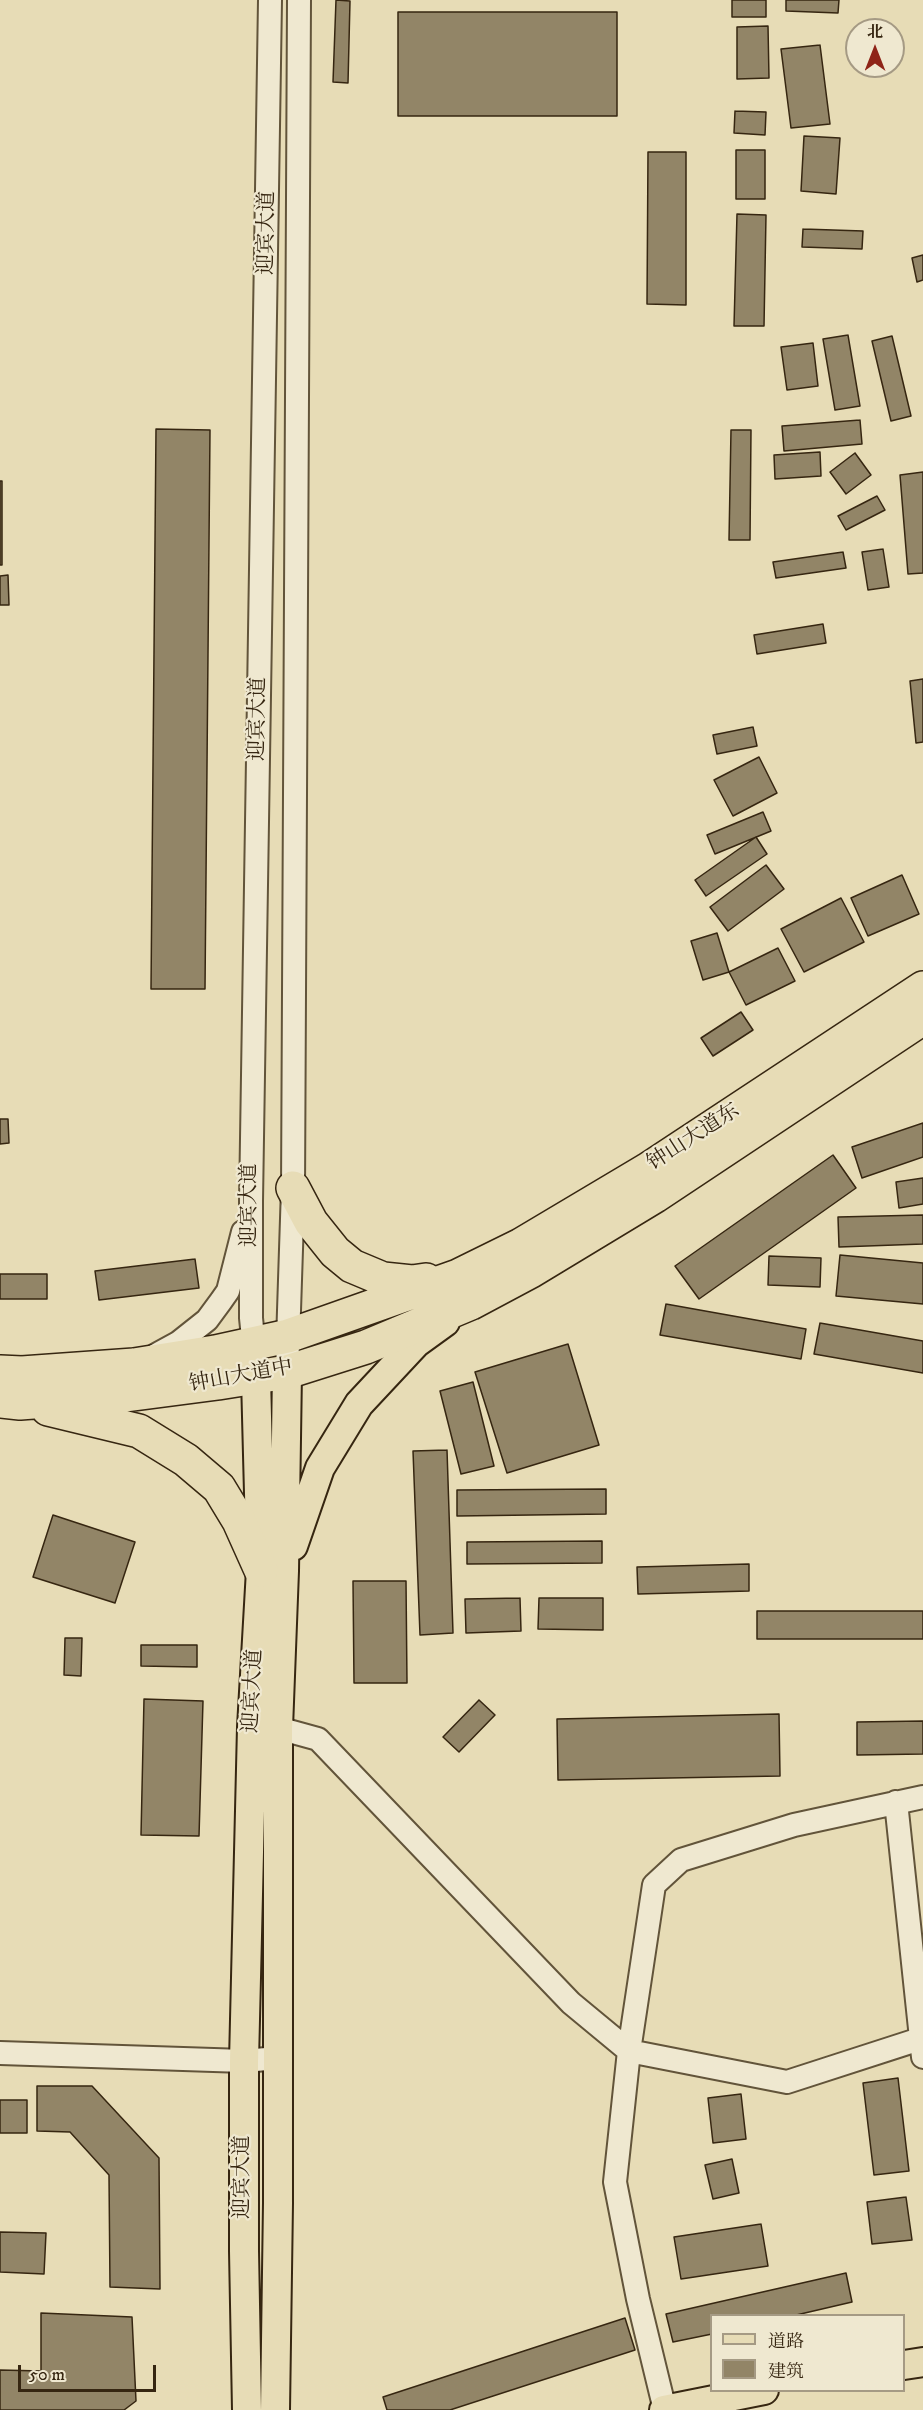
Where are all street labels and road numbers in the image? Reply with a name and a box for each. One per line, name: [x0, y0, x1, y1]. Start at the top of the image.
street label: 迎宾大道: [255, 191, 281, 275]
street label: 迎宾大道: [246, 677, 272, 761]
street label: 钟山大道东: [643, 1099, 745, 1177]
street label: 迎宾大道: [238, 1163, 264, 1247]
street label: 钟山大道中: [187, 1355, 295, 1399]
street label: 迎宾大道: [239, 1648, 269, 1734]
street label: 迎宾大道: [231, 2135, 257, 2219]

